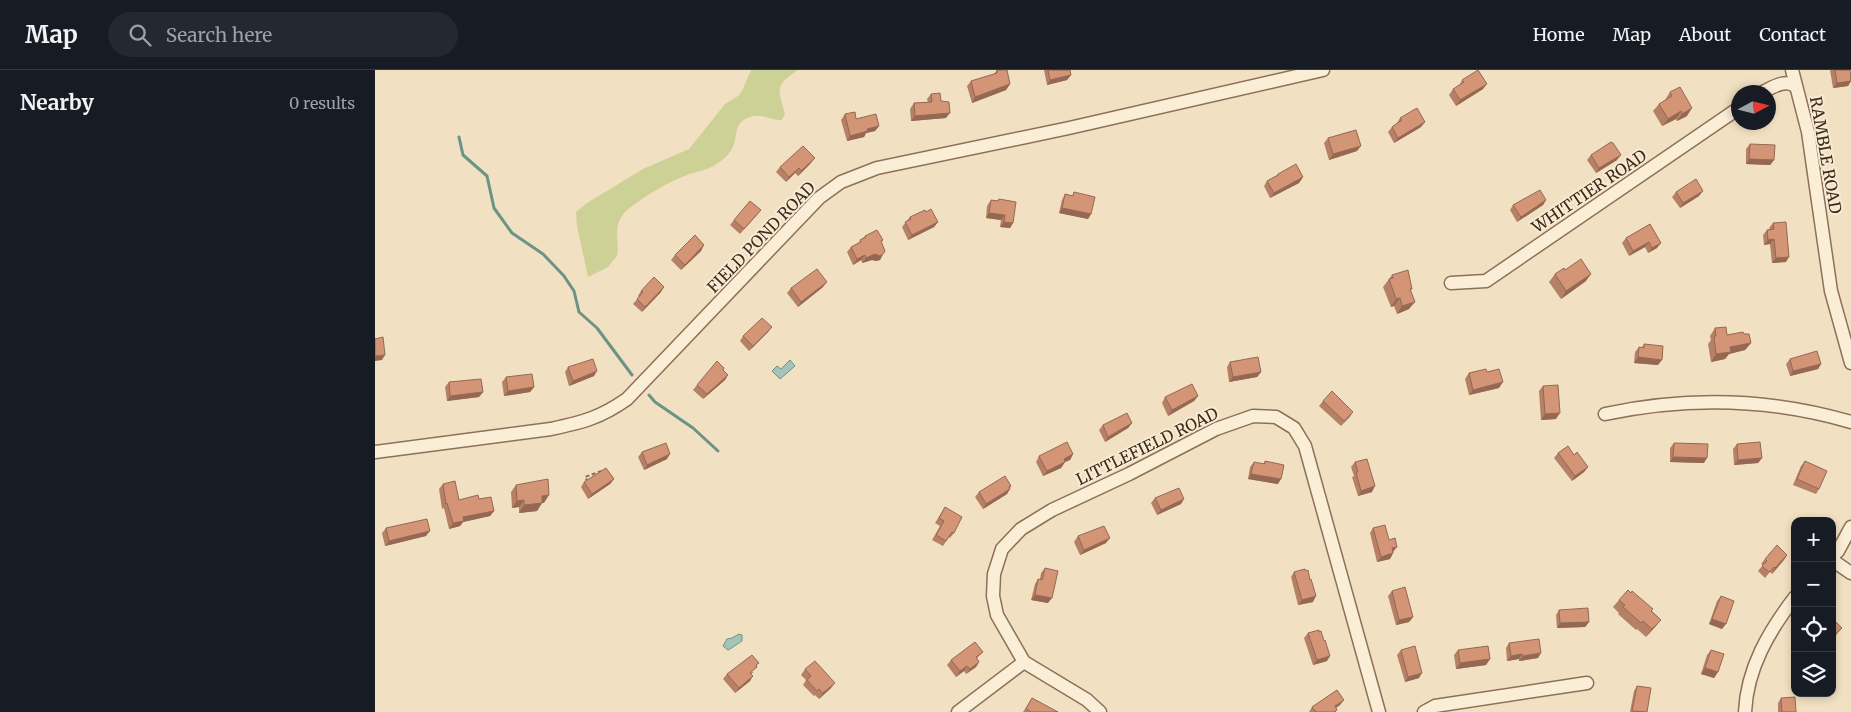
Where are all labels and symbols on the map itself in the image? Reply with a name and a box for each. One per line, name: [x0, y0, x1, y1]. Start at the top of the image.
north arrow: [1731, 85, 1776, 130]
street label: RAMBLE ROAD: [1806, 95, 1846, 215]
street label: WHITTIER ROAD: [1527, 145, 1650, 237]
street label: FIELD POND ROAD: [703, 177, 819, 297]
street label: LITTLEFIELD ROAD: [1073, 403, 1221, 489]

